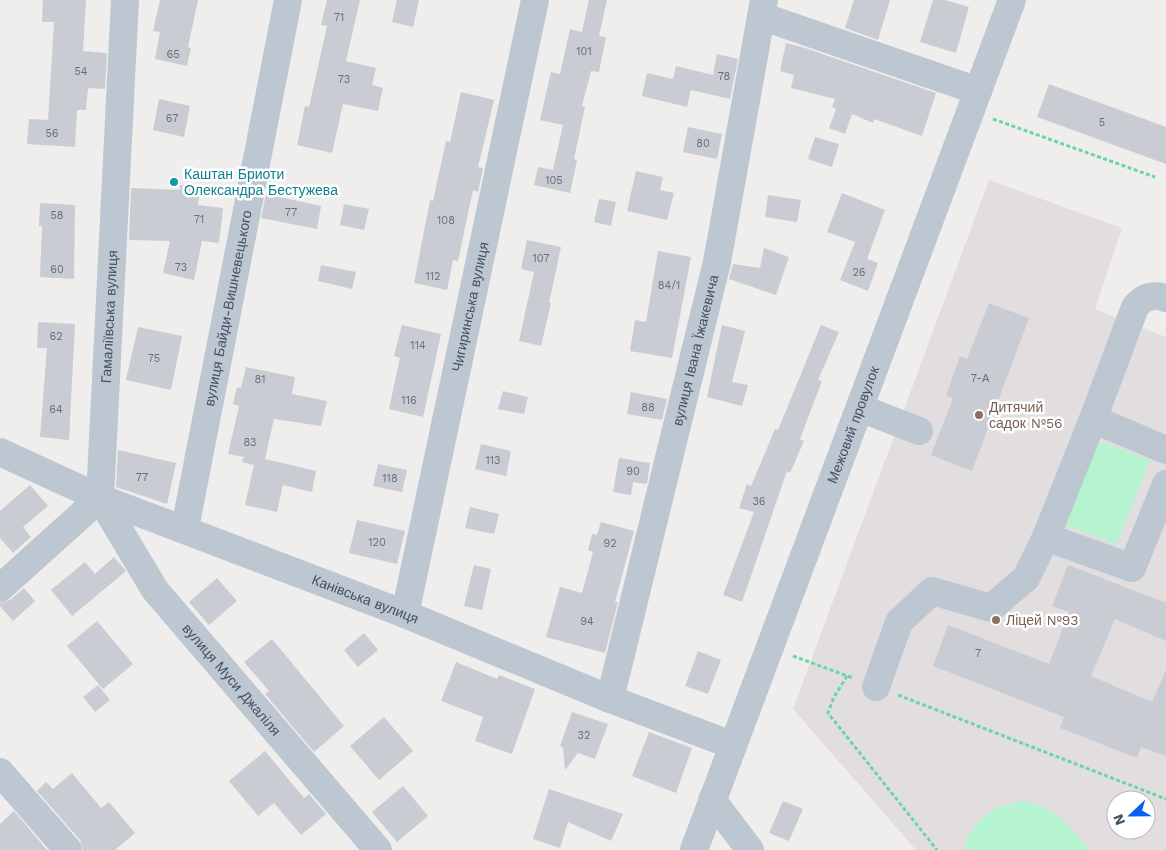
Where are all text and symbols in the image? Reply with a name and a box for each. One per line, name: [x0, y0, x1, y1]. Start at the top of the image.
house number: 71: [334, 11, 344, 24]
house number: 101: [576, 45, 592, 58]
house number: 65: [166, 48, 180, 61]
house number: 54: [74, 65, 88, 78]
house number: 78: [718, 70, 731, 83]
house number: 73: [338, 73, 350, 86]
house number: 67: [166, 112, 178, 125]
house number: 5: [1099, 116, 1105, 129]
house number: 56: [45, 127, 59, 140]
house number: 80: [696, 137, 710, 150]
place label: Каштан Бриоти Олександра Бестужева: [184, 166, 338, 198]
house number: 105: [545, 174, 563, 187]
marker: Каштан Бриоти Олександра Бестужева: [168, 176, 180, 188]
house number: 77: [285, 206, 297, 219]
house number: 58: [50, 209, 64, 222]
street label: вулиця Байди-Вишневецького: [201, 209, 255, 407]
house number: 71: [194, 213, 204, 226]
house number: 108: [437, 214, 455, 227]
street label: Чигиринська вулиця: [449, 240, 492, 373]
street label: Гамаліївська вулиця: [98, 250, 120, 384]
house number: 107: [532, 252, 550, 265]
house number: 73: [175, 261, 187, 274]
house number: 60: [50, 263, 64, 276]
house number: 26: [852, 266, 866, 279]
house number: 112: [426, 270, 441, 283]
street label: вулиця Івана Їжакевича: [669, 273, 722, 428]
house number: 84/1: [658, 279, 680, 292]
house number: 62: [49, 330, 63, 343]
house number: 114: [410, 339, 426, 352]
house number: 75: [148, 352, 160, 365]
street label: Межовий провулок: [824, 363, 883, 486]
house number: 7-А: [971, 372, 990, 385]
house number: 81: [254, 373, 266, 386]
house number: 116: [401, 394, 417, 407]
place label: Дитячий садок №56: [989, 399, 1063, 431]
house number: 88: [641, 401, 655, 414]
house number: 64: [49, 403, 63, 416]
marker: Дитячий садок №56: [973, 409, 985, 421]
house number: 83: [244, 436, 256, 449]
house number: 113: [486, 454, 501, 467]
house number: 90: [626, 465, 640, 478]
house number: 77: [136, 471, 148, 484]
house number: 118: [382, 472, 398, 485]
house number: 36: [752, 495, 766, 508]
house number: 120: [368, 536, 386, 549]
house number: 92: [603, 537, 617, 550]
street label: Канівська вулиця: [310, 571, 421, 627]
place label: Ліцей №93: [1006, 612, 1078, 628]
marker: Ліцей №93: [990, 614, 1002, 626]
house number: 94: [580, 615, 594, 628]
street label: вулиця Муси Джаліля: [179, 620, 284, 739]
house number: 7: [975, 647, 981, 660]
house number: 32: [578, 729, 590, 742]
north arrow: [1106, 790, 1156, 840]
text: N: [1110, 812, 1128, 828]

